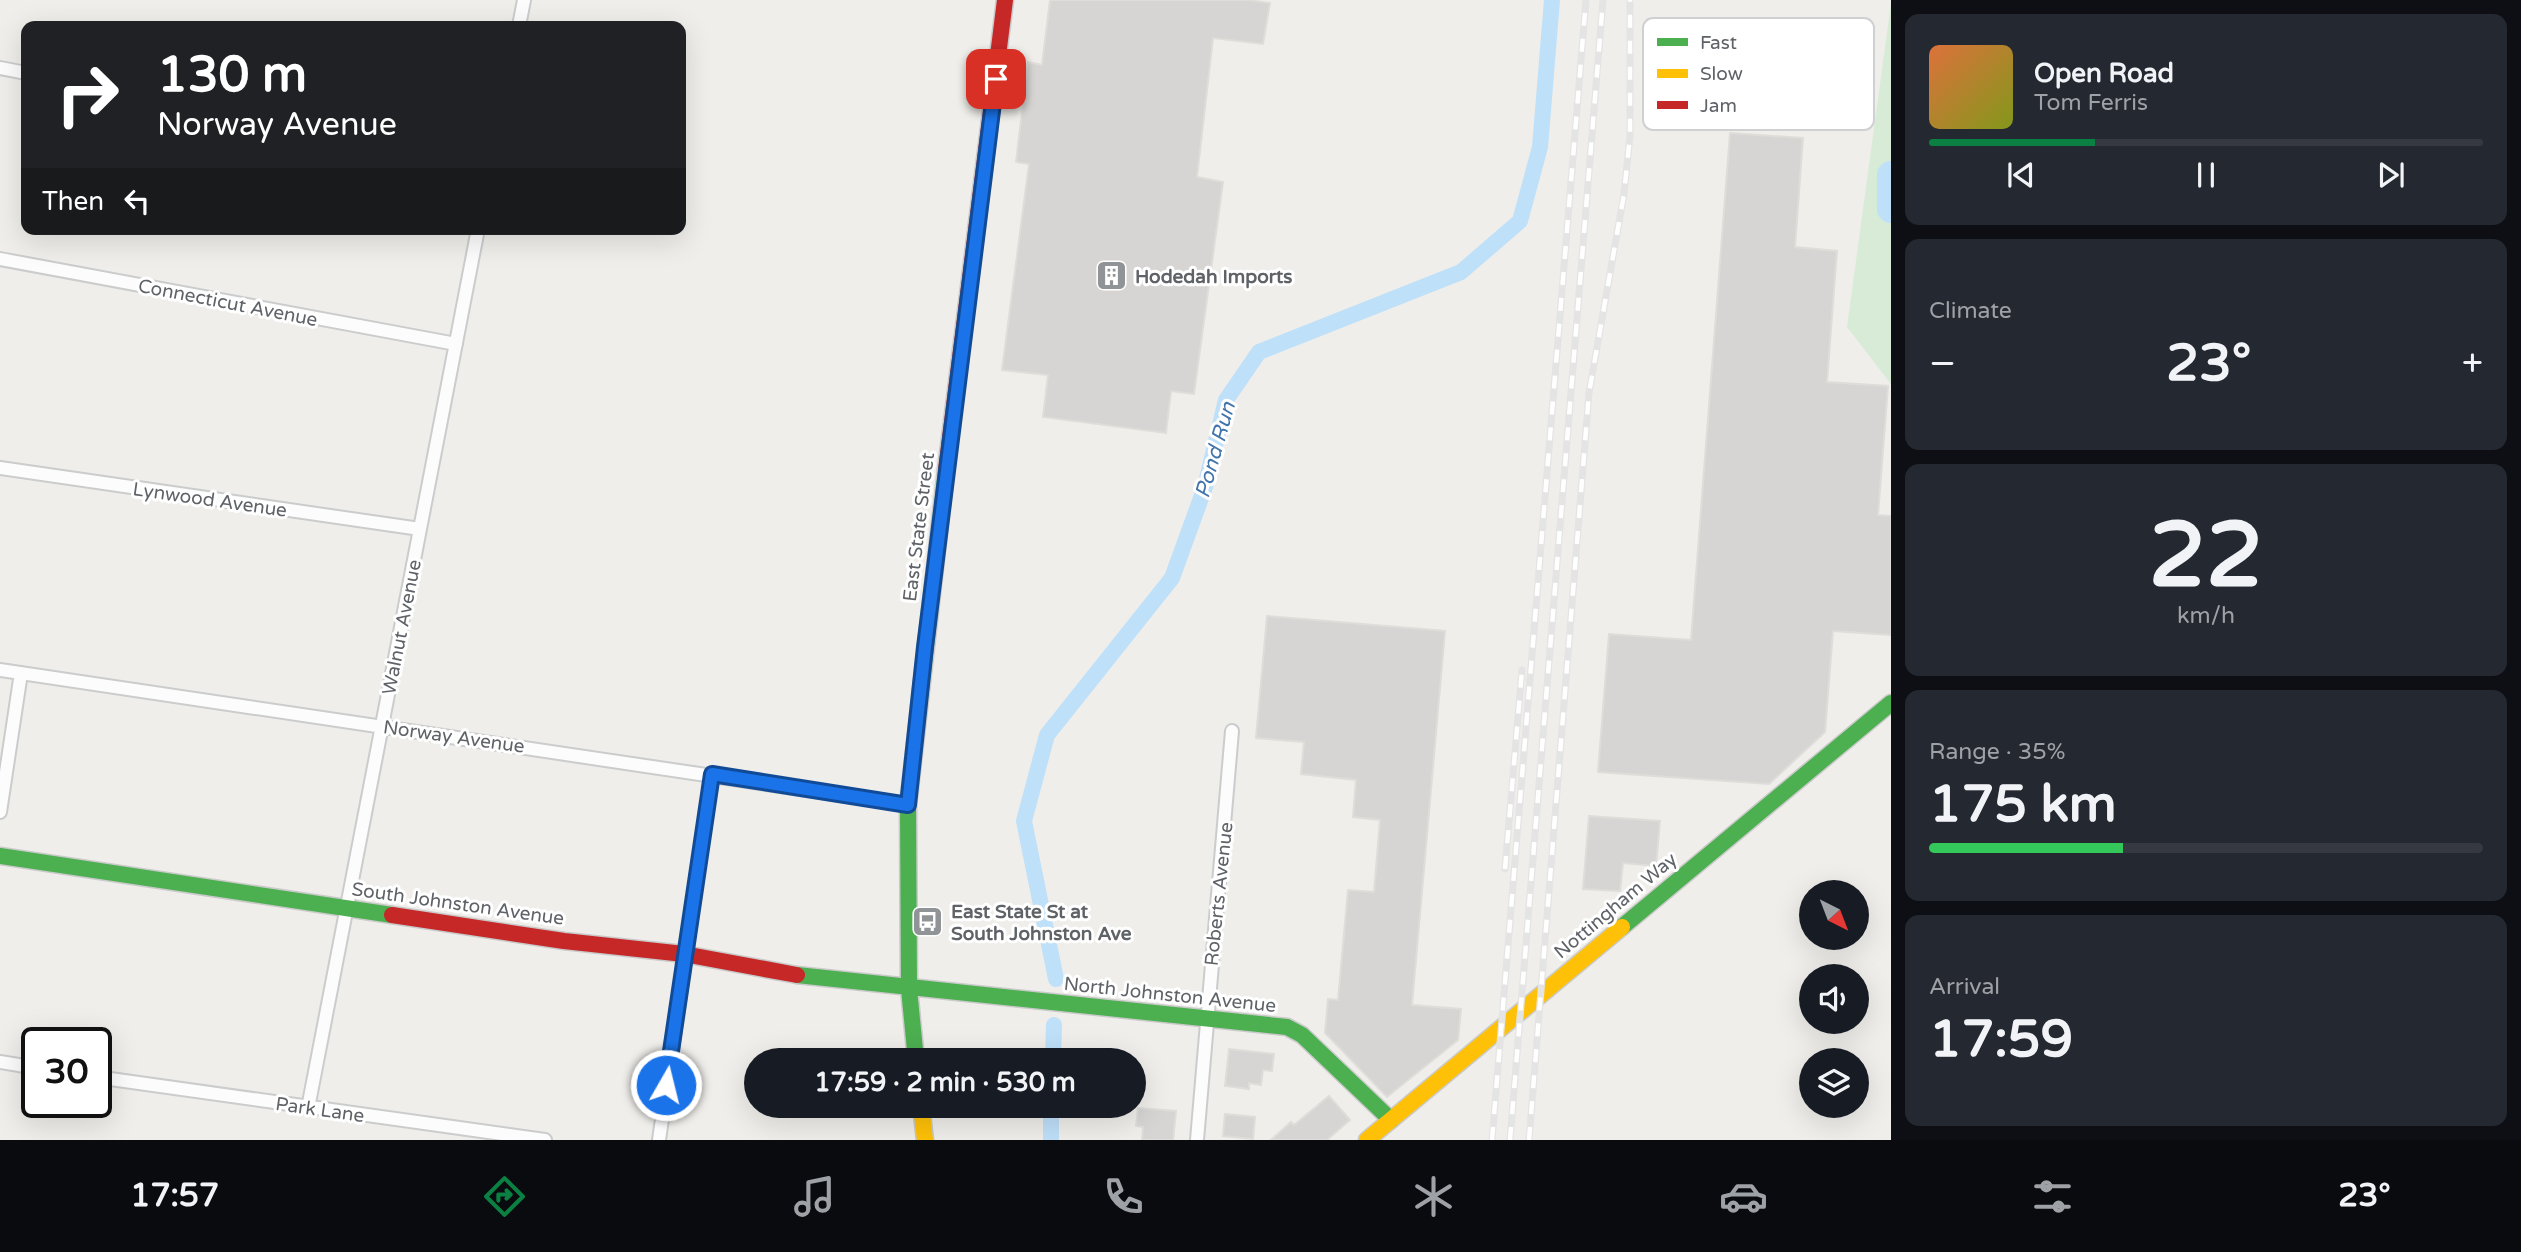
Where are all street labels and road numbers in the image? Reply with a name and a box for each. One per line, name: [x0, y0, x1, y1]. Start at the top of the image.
street label: Connecticut Avenue: [136, 275, 319, 331]
street label: East State Street: [899, 451, 939, 603]
street label: Lynwood Avenue: [131, 478, 288, 522]
street label: Walnut Avenue: [378, 558, 426, 697]
street label: Norway Avenue: [382, 716, 526, 758]
street label: Roberts Avenue: [1201, 821, 1237, 967]
street label: Nottingham Way: [1550, 848, 1681, 963]
street label: South Johnston Avenue: [350, 878, 566, 930]
street label: North Johnston Avenue: [1063, 973, 1277, 1017]
street label: Park Lane: [274, 1093, 366, 1127]

